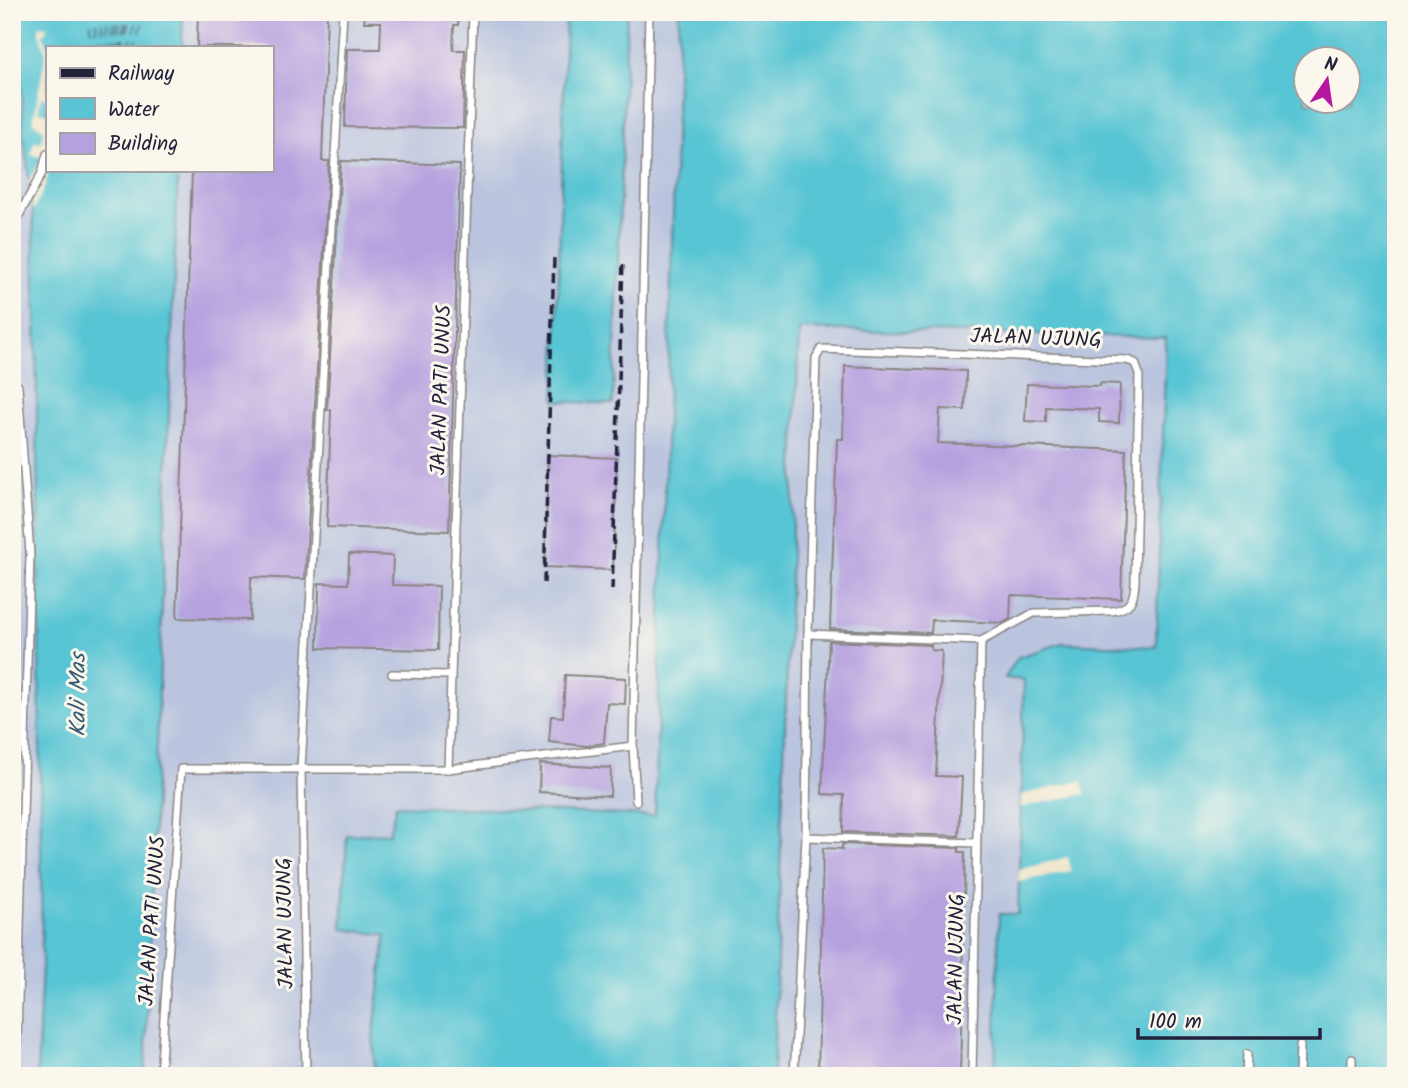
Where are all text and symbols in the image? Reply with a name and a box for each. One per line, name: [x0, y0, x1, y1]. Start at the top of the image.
legend: [46, 46, 273, 172]
north arrow: [1292, 46, 1362, 116]
text: N: [1321, 49, 1340, 81]
text: Railway: [108, 58, 174, 91]
text: Water: [108, 94, 160, 127]
text: Building: [108, 128, 178, 161]
street label: JALAN PATI UNUS: [423, 304, 461, 476]
street label: JALAN UJUNG: [970, 320, 1102, 358]
water label: Kali Mas: [61, 651, 97, 737]
street label: JALAN PATI UNUS: [131, 835, 175, 1007]
street label: JALAN UJUNG: [268, 857, 304, 989]
street label: JALAN UJUNG: [939, 893, 975, 1025]
scale bar: [1138, 997, 1320, 1041]
text: 100 m: [1149, 1006, 1202, 1039]

